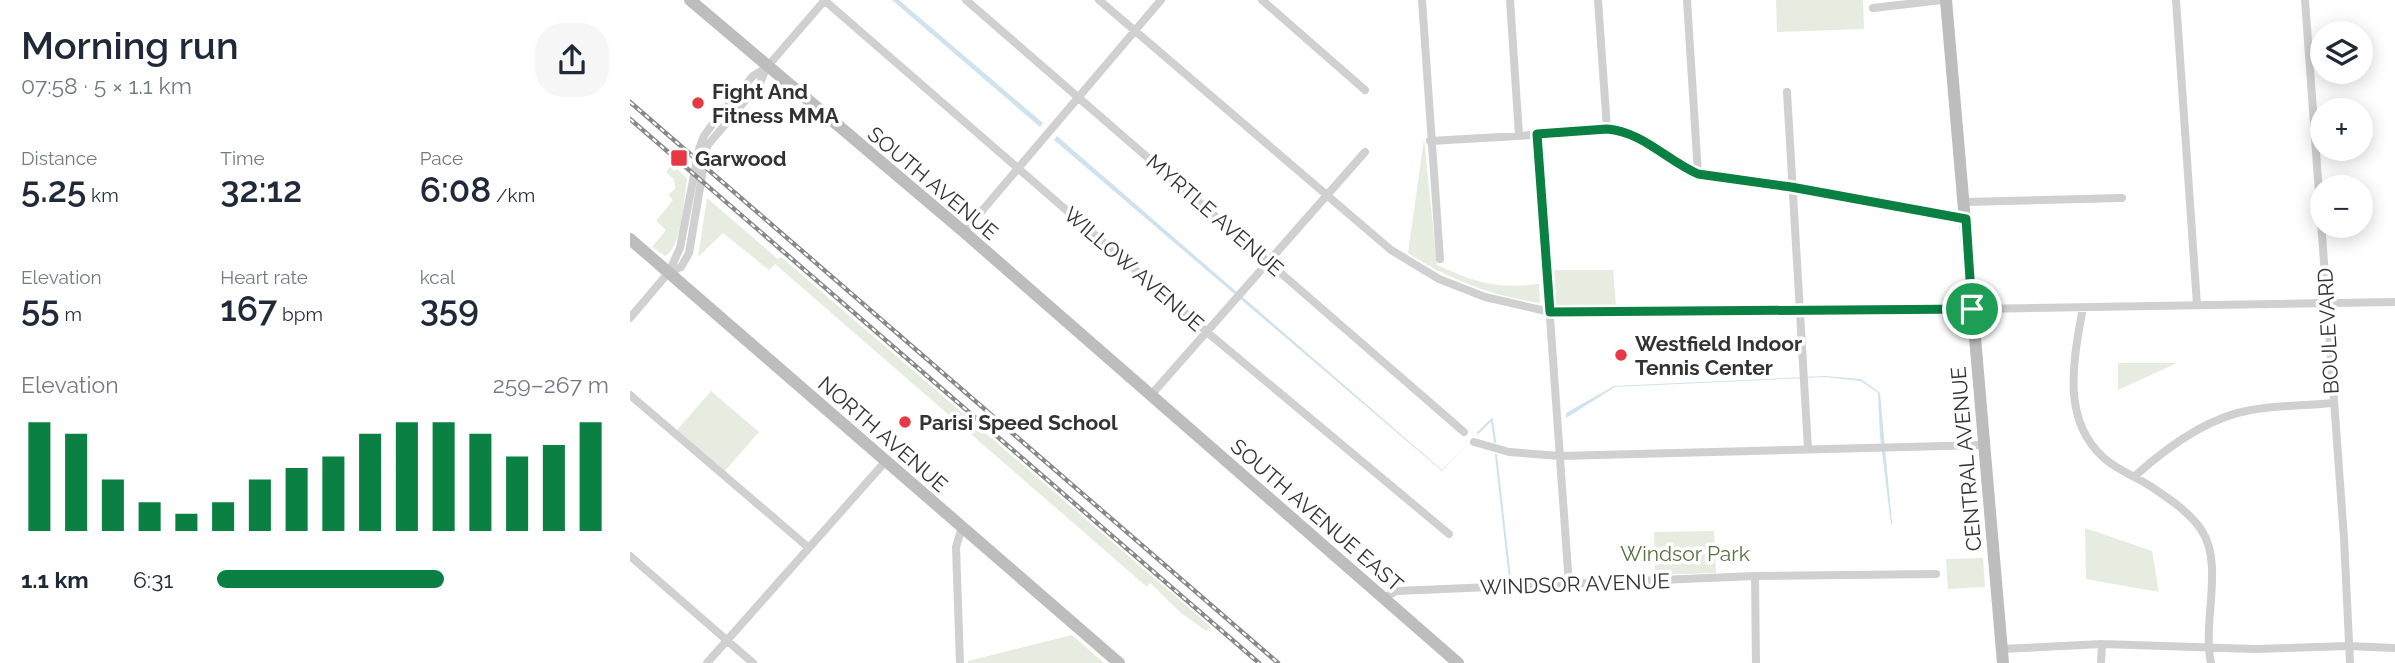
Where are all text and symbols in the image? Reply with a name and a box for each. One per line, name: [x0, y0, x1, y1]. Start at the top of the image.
map controls: [2310, 21, 2373, 238]
button: layers: [2310, 21, 2373, 84]
text: Morning run: [21, 23, 239, 68]
button: share: [535, 23, 609, 97]
text: 07:58 · 5 × 1.1 km: [21, 72, 192, 99]
place label: Fight And Fitness MMA: [712, 79, 840, 128]
marker: Fight And Fitness MMA: [690, 95, 706, 111]
button: +: [2310, 98, 2373, 161]
street label: SOUTH AVENUE: [863, 121, 1003, 245]
place label: Garwood: [695, 146, 787, 171]
text: Distance: [21, 147, 97, 169]
text: Time: [220, 147, 265, 169]
text: Pace: [420, 147, 463, 169]
marker: Garwood: [669, 148, 689, 168]
street label: MYRTLE AVENUE: [1141, 149, 1289, 281]
text: 5.25: [21, 169, 86, 210]
text: 32:12: [220, 169, 302, 210]
text: 6:08: [420, 169, 491, 210]
button: −: [2310, 175, 2373, 238]
text: km: [86, 184, 119, 206]
text: /km: [491, 184, 535, 206]
street label: WILLOW AVENUE: [1059, 201, 1209, 337]
text: Elevation: [21, 266, 102, 288]
text: Heart rate: [220, 266, 308, 288]
text: kcal: [420, 266, 455, 288]
street label: BOULEVARD: [2312, 267, 2344, 395]
pin: [1942, 279, 2002, 339]
text: 55: [21, 288, 60, 329]
text: 167: [220, 288, 277, 329]
text: 359: [420, 288, 479, 329]
icon: arrive: [1953, 290, 1991, 328]
text: m: [60, 303, 82, 325]
text: bpm: [277, 303, 323, 325]
place label: Westfield Indoor Tennis Center: [1635, 331, 1802, 380]
marker: Westfield Indoor Tennis Center: [1613, 347, 1629, 363]
street label: CENTRAL AVENUE: [1945, 366, 1987, 552]
text: Elevation: [21, 371, 119, 398]
text: 259–267 m: [493, 371, 609, 398]
street label: NORTH AVENUE: [813, 371, 953, 497]
place label: Parisi Speed School: [919, 410, 1118, 435]
marker: Parisi Speed School: [897, 414, 913, 430]
street label: SOUTH AVENUE EAST: [1226, 433, 1408, 597]
park label: Windsor Park: [1620, 541, 1750, 566]
text: 1.1 km: [21, 566, 89, 593]
text: 6:31: [133, 566, 173, 593]
street label: WINDSOR AVENUE: [1480, 568, 1670, 600]

